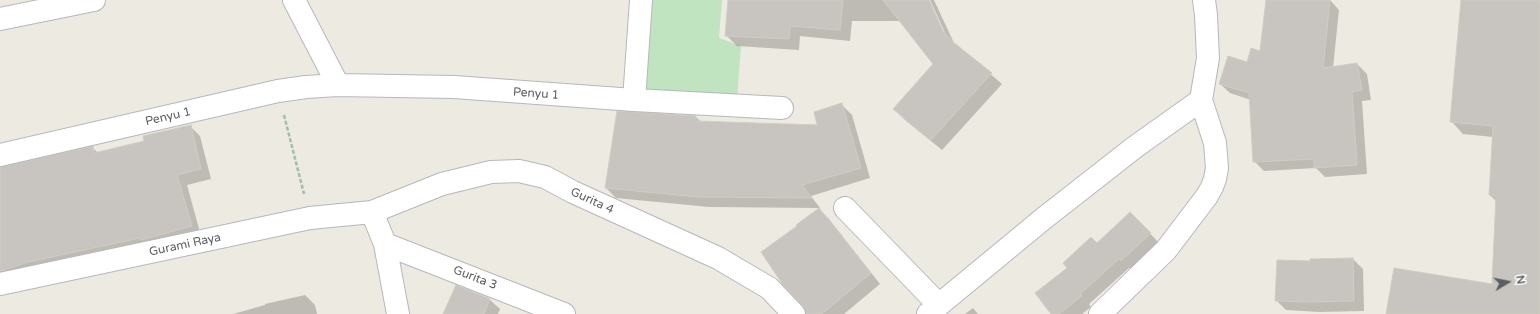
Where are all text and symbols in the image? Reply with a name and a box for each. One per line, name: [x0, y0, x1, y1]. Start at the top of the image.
street label: Penyu 1: [512, 85, 560, 103]
street label: Penyu 1: [144, 105, 192, 129]
street label: Gurita 4: [568, 185, 616, 217]
street label: Gurami Raya: [148, 230, 222, 260]
north arrow: [1488, 262, 1528, 302]
street label: Gurita 3: [451, 263, 499, 293]
text: N: [1513, 274, 1527, 285]

